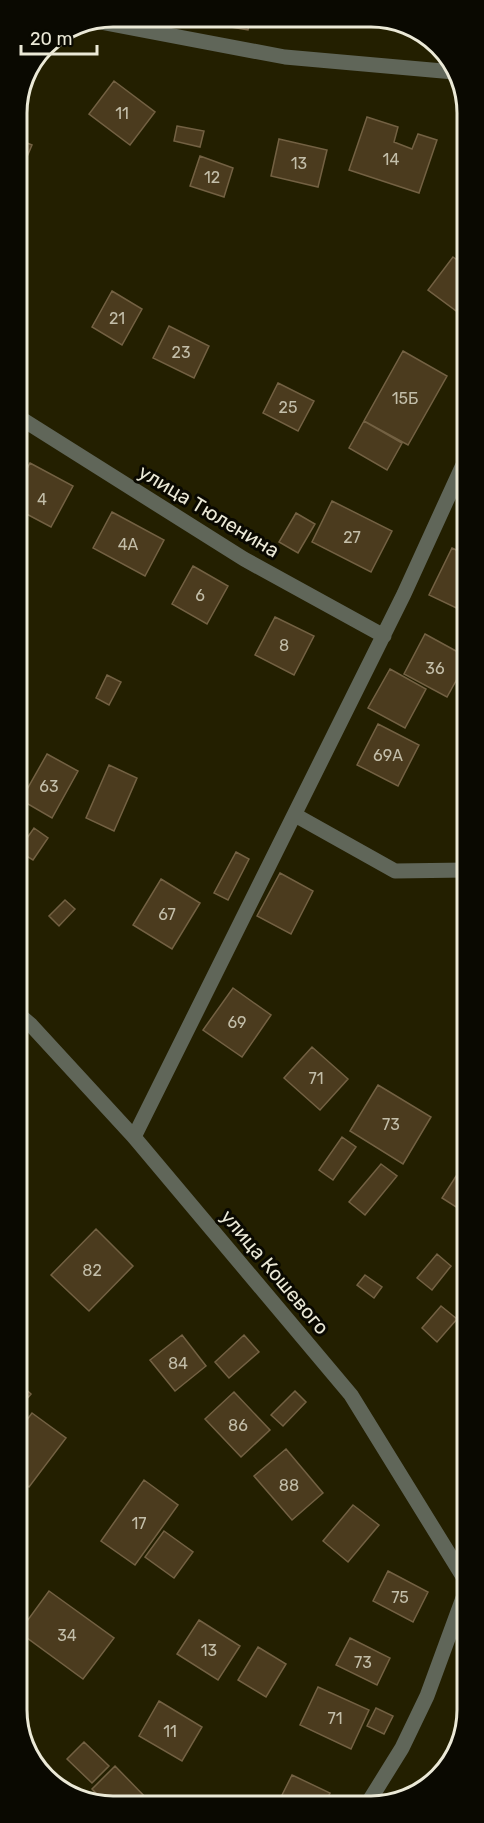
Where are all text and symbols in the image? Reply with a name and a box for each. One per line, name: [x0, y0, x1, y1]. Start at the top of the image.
scale bar: [21, 18, 98, 56]
text: 20 m: [30, 28, 72, 50]
house number: 11: [115, 104, 129, 123]
house number: 14: [383, 150, 399, 169]
house number: 13: [291, 154, 307, 173]
house number: 12: [204, 168, 220, 187]
house number: 21: [109, 309, 125, 328]
house number: 23: [171, 343, 191, 362]
house number: 15Б: [392, 389, 418, 408]
house number: 25: [279, 398, 297, 417]
street label: улица Тюленина: [134, 459, 284, 563]
house number: 4: [37, 490, 47, 509]
house number: 27: [343, 528, 361, 547]
house number: 4А: [118, 535, 139, 554]
house number: 6: [195, 586, 205, 605]
house number: 8: [279, 636, 289, 655]
house number: 36: [425, 659, 445, 678]
house number: 69А: [373, 746, 403, 765]
house number: 63: [39, 777, 59, 796]
house number: 67: [158, 905, 176, 924]
house number: 69: [227, 1013, 247, 1032]
house number: 71: [308, 1069, 324, 1088]
house number: 73: [382, 1115, 400, 1134]
street label: улица Кошевого: [216, 1205, 334, 1339]
house number: 82: [82, 1261, 102, 1280]
house number: 84: [168, 1354, 188, 1373]
house number: 86: [228, 1416, 248, 1435]
house number: 88: [279, 1476, 299, 1495]
house number: 17: [131, 1514, 147, 1533]
house number: 75: [391, 1588, 409, 1607]
house number: 34: [57, 1626, 77, 1645]
house number: 13: [201, 1641, 217, 1660]
house number: 73: [354, 1653, 372, 1672]
house number: 71: [327, 1709, 343, 1728]
house number: 11: [163, 1722, 177, 1741]

